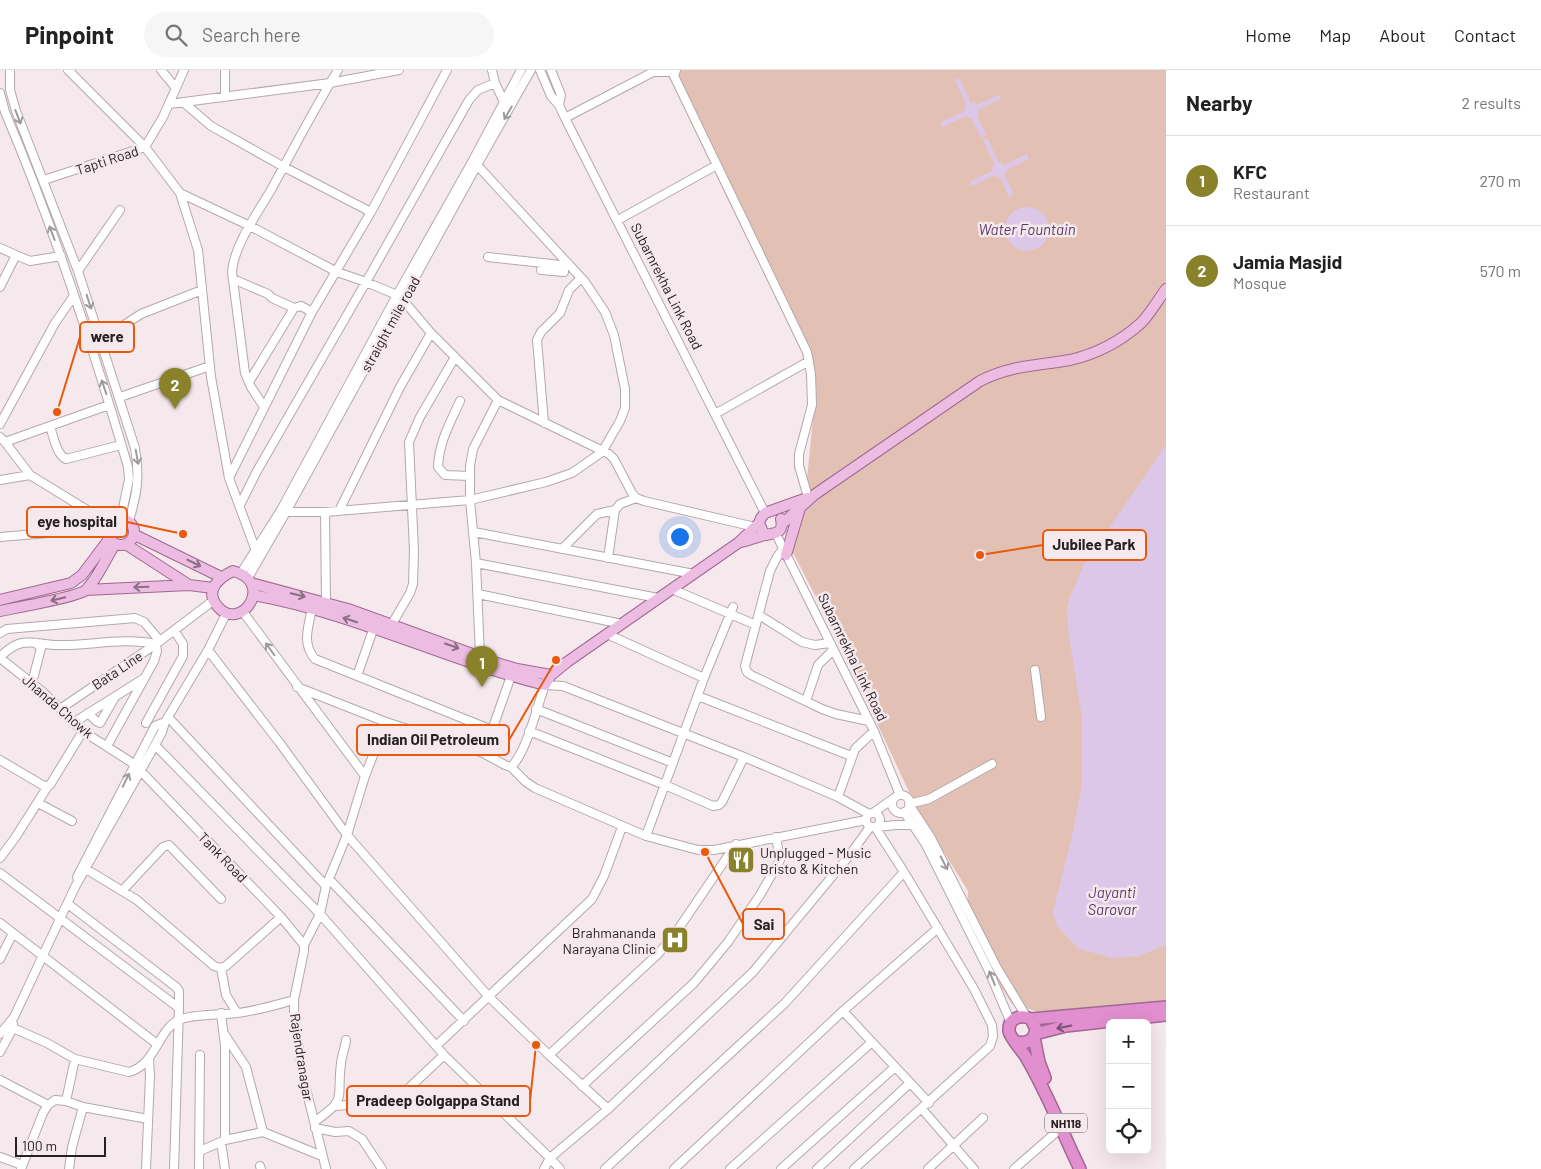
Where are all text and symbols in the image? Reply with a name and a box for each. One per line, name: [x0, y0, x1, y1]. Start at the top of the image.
search box: [144, 12, 494, 57]
text: Pinpoint: [25, 20, 114, 49]
icon: search: [162, 21, 190, 49]
text: Search here: [202, 23, 301, 46]
text: Home: [1245, 24, 1291, 46]
text: Map: [1319, 24, 1351, 46]
text: About: [1379, 24, 1426, 46]
text: Contact: [1454, 24, 1516, 46]
text: Nearby: [1186, 90, 1252, 115]
text: 2 results: [1462, 93, 1521, 112]
one-way arrow: [502, 105, 512, 119]
one-way arrow: [14, 109, 23, 124]
street label: Tapti Road: [73, 142, 141, 178]
text: KFC: [1233, 160, 1267, 183]
text: 1: [1199, 171, 1205, 190]
text: 270 m: [1479, 171, 1521, 190]
text: Restaurant: [1233, 183, 1310, 202]
street label: Subarnrekha Link Road: [628, 220, 706, 352]
water label: Water Fountain: [978, 220, 1076, 238]
one-way arrow: [47, 225, 56, 241]
text: Jamia Masjid: [1233, 250, 1342, 273]
text: 2: [1198, 261, 1206, 280]
text: 570 m: [1480, 261, 1521, 280]
street label: straight mile road: [357, 273, 423, 375]
text: Mosque: [1233, 273, 1287, 292]
one-way arrow: [84, 294, 94, 310]
callout: were: [80, 322, 134, 352]
text: were: [90, 327, 124, 345]
pin: 2: [159, 368, 191, 409]
one-way arrow: [98, 379, 108, 395]
one-way arrow: [132, 449, 142, 465]
callout: eye hospital: [27, 507, 127, 537]
text: eye hospital: [37, 512, 117, 530]
your location: [667, 524, 693, 550]
callout: Jubilee Park: [1043, 530, 1146, 560]
text: Jubilee Park: [1053, 535, 1135, 553]
one-way arrow: [186, 559, 201, 568]
one-way arrow: [133, 583, 149, 592]
street label: Subarnrekha Link Road: [815, 590, 891, 724]
one-way arrow: [290, 591, 306, 600]
one-way arrow: [51, 595, 67, 604]
one-way arrow: [342, 614, 358, 624]
one-way arrow: [265, 642, 275, 656]
one-way arrow: [444, 642, 460, 651]
pin: 1: [466, 646, 498, 687]
street label: Bata Line: [89, 647, 145, 693]
street label: Jhanda Chowk: [19, 671, 97, 741]
callout: Indian Oil Petroleum: [357, 725, 509, 755]
text: Indian Oil Petroleum: [367, 730, 499, 748]
one-way arrow: [122, 773, 131, 788]
street label: Tank Road: [195, 828, 251, 886]
place label: Unplugged - Music Bristo & Kitchen: [760, 844, 871, 877]
restaurant icon: Unplugged - Music Bristo & Kitchen: [726, 845, 756, 875]
one-way arrow: [939, 855, 949, 870]
water label: Jayanti Sarovar: [1087, 883, 1137, 918]
callout: Sai: [743, 909, 784, 939]
text: Sai: [754, 915, 774, 933]
place label: Brahmananda Narayana Clinic: [563, 924, 656, 957]
hospital icon: Brahmananda Narayana Clinic: [660, 925, 690, 955]
one-way arrow: [987, 971, 996, 986]
street label: Rajendranagar: [287, 1012, 317, 1102]
map controls: [1106, 1019, 1151, 1154]
button: +: [1106, 1019, 1151, 1064]
one-way arrow: [1057, 1023, 1073, 1032]
button: −: [1106, 1064, 1151, 1109]
callout: Pradeep Golgappa Stand: [347, 1086, 530, 1116]
text: Pradeep Golgappa Stand: [356, 1091, 520, 1109]
button: locate: [1106, 1109, 1151, 1154]
road number: NH118: [1045, 1114, 1087, 1132]
scale bar: [15, 1134, 106, 1157]
text: 100 m: [22, 1137, 57, 1154]

